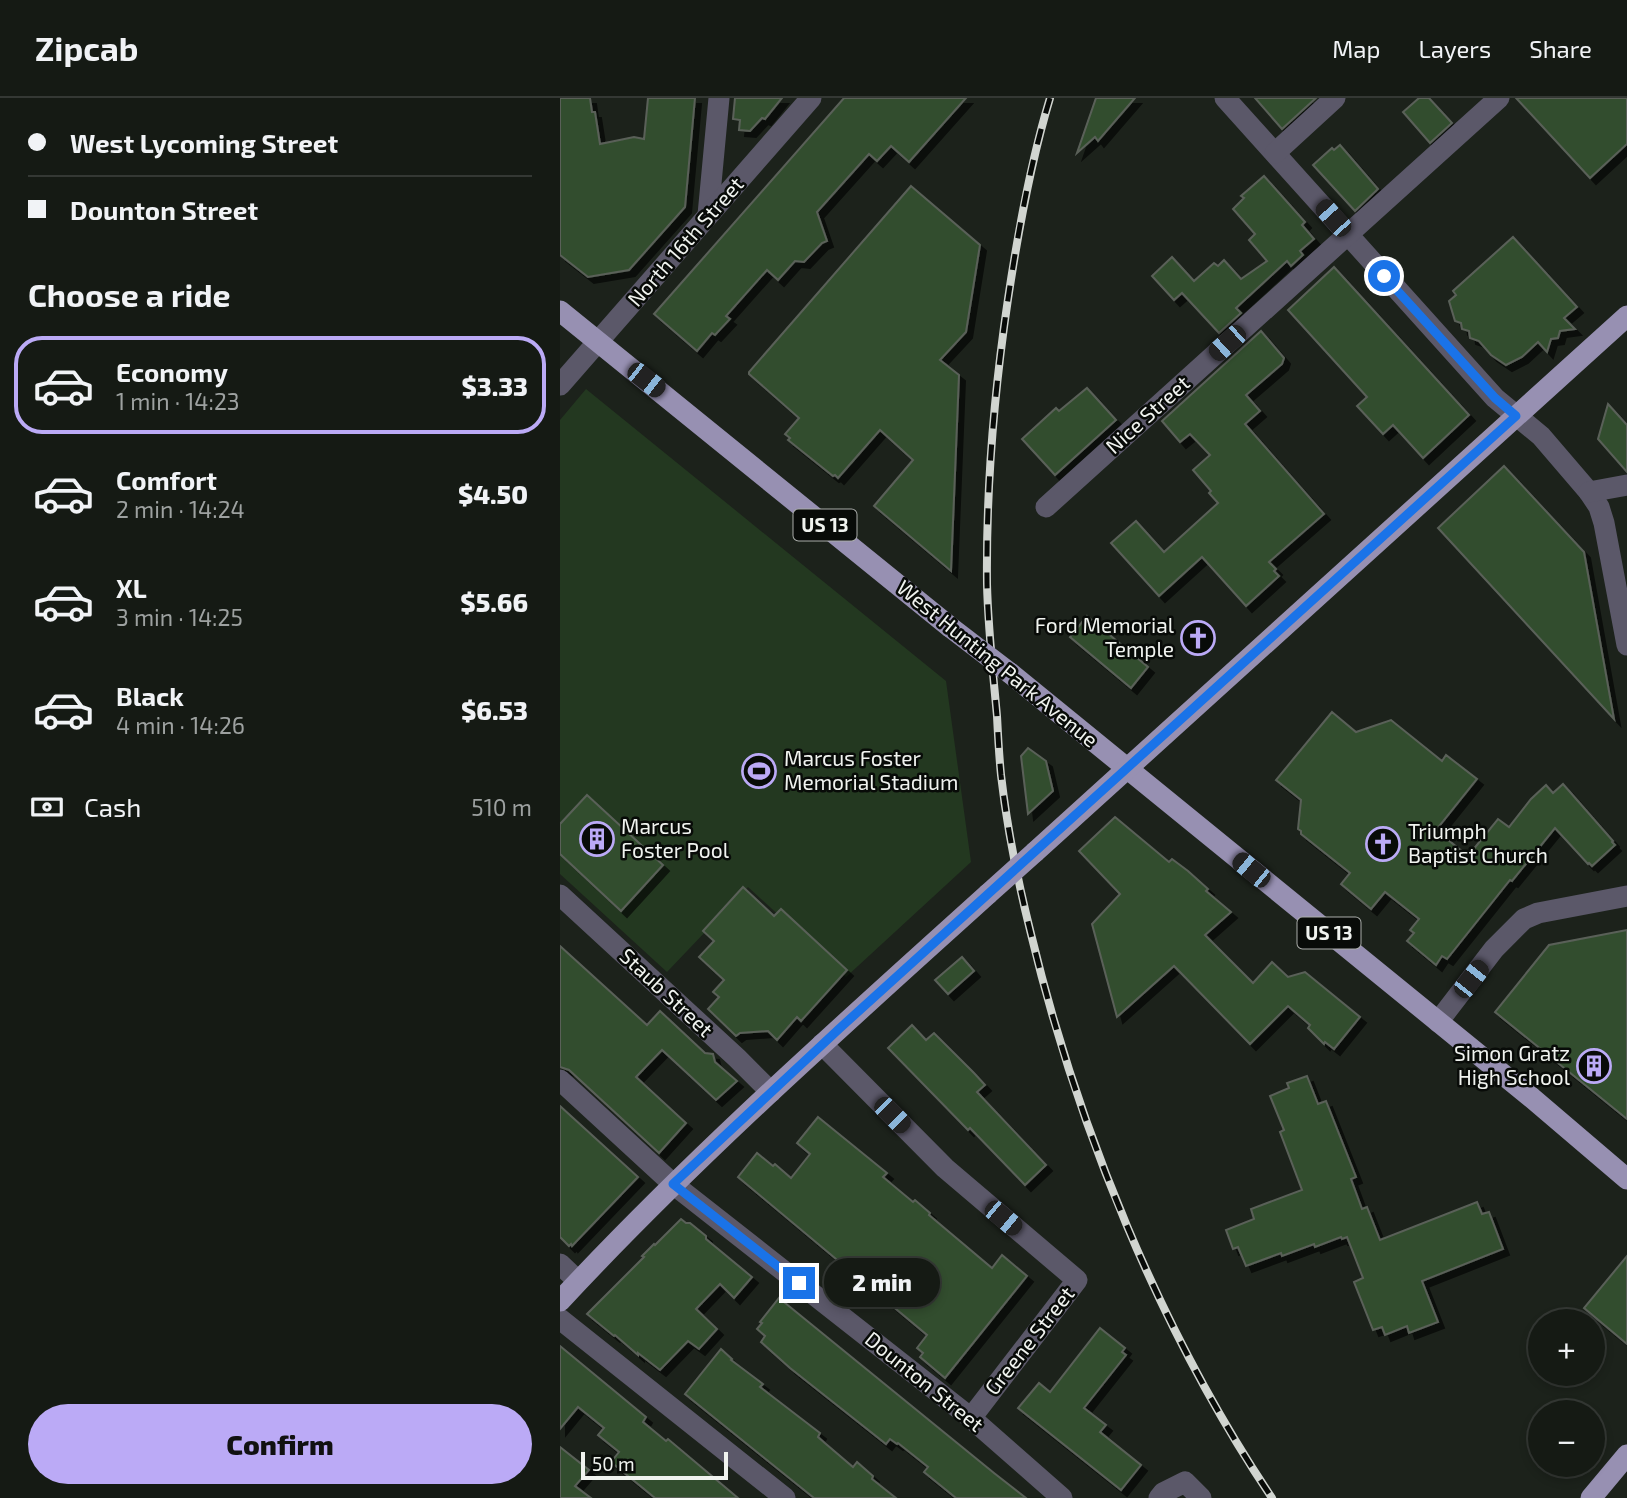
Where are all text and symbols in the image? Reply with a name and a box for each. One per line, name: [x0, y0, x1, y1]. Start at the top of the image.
text: Zipcab: [35, 28, 138, 68]
text: Map: [1332, 34, 1380, 63]
text: Layers: [1418, 34, 1491, 63]
text: Share: [1529, 34, 1592, 63]
text: West Lycoming Street: [70, 127, 338, 158]
street label: North 16th Street: [622, 171, 748, 311]
text: Dounton Street: [70, 194, 258, 225]
car: [1312, 195, 1355, 241]
route start: [1368, 260, 1400, 292]
text: Choose a ride: [28, 275, 231, 313]
car: [1205, 321, 1250, 365]
icon: car: [32, 354, 95, 417]
text: Economy: [116, 356, 228, 387]
car: [623, 359, 670, 401]
text: $3.33: [461, 370, 528, 401]
street label: Nice Street: [1100, 370, 1194, 458]
text: 1 min · 14:23: [116, 387, 240, 415]
icon: car: [32, 462, 95, 525]
text: Comfort: [116, 464, 217, 495]
text: $4.50: [458, 478, 528, 509]
text: 2 min · 14:24: [116, 495, 245, 523]
road number: US 13: [793, 510, 856, 540]
icon: car: [32, 570, 95, 633]
text: XL: [116, 572, 147, 603]
street label: West Hunting Park Avenue: [892, 574, 1104, 752]
text: $5.66: [460, 586, 528, 617]
text: 3 min · 14:25: [116, 603, 243, 631]
place label: Ford Memorial Temple: [1035, 612, 1175, 661]
church icon: Ford Memorial Temple: [1179, 619, 1217, 657]
icon: car: [32, 678, 95, 741]
text: Black: [116, 680, 184, 711]
text: $6.53: [461, 694, 528, 725]
text: 4 min · 14:26: [116, 711, 245, 739]
place label: Marcus Foster Memorial Stadium: [784, 745, 958, 794]
sports icon: Marcus Foster Memorial Stadium: [740, 752, 778, 790]
icon: cash: [28, 788, 66, 826]
text: Cash: [84, 791, 141, 822]
text: 510 m: [471, 793, 532, 821]
place label: Marcus Foster Pool: [621, 813, 730, 862]
place label: Triumph Baptist Church: [1408, 818, 1548, 867]
building icon: Marcus Foster Pool: [578, 820, 616, 858]
church icon: Triumph Baptist Church: [1364, 825, 1402, 863]
car: [1229, 849, 1274, 891]
road number: US 13: [1298, 918, 1360, 948]
street label: Staub Street: [615, 942, 719, 1041]
car: [1450, 956, 1493, 1002]
place label: Simon Gratz High School: [1454, 1040, 1571, 1089]
building icon: Simon Gratz High School: [1575, 1047, 1613, 1085]
car: [870, 1093, 915, 1137]
car: [981, 1196, 1026, 1240]
callout: 2 min: [824, 1258, 939, 1308]
route end: [783, 1267, 815, 1299]
text: 2 min: [852, 1268, 912, 1296]
street label: Greene Street: [979, 1281, 1079, 1399]
map controls: [1528, 1309, 1605, 1477]
button: +: [1528, 1309, 1605, 1386]
street label: Dounton Street: [861, 1325, 989, 1436]
button: −: [1528, 1400, 1605, 1477]
button: Confirm: [28, 1404, 532, 1484]
scale bar: [581, 1449, 728, 1481]
text: 50 m: [592, 1452, 635, 1475]

